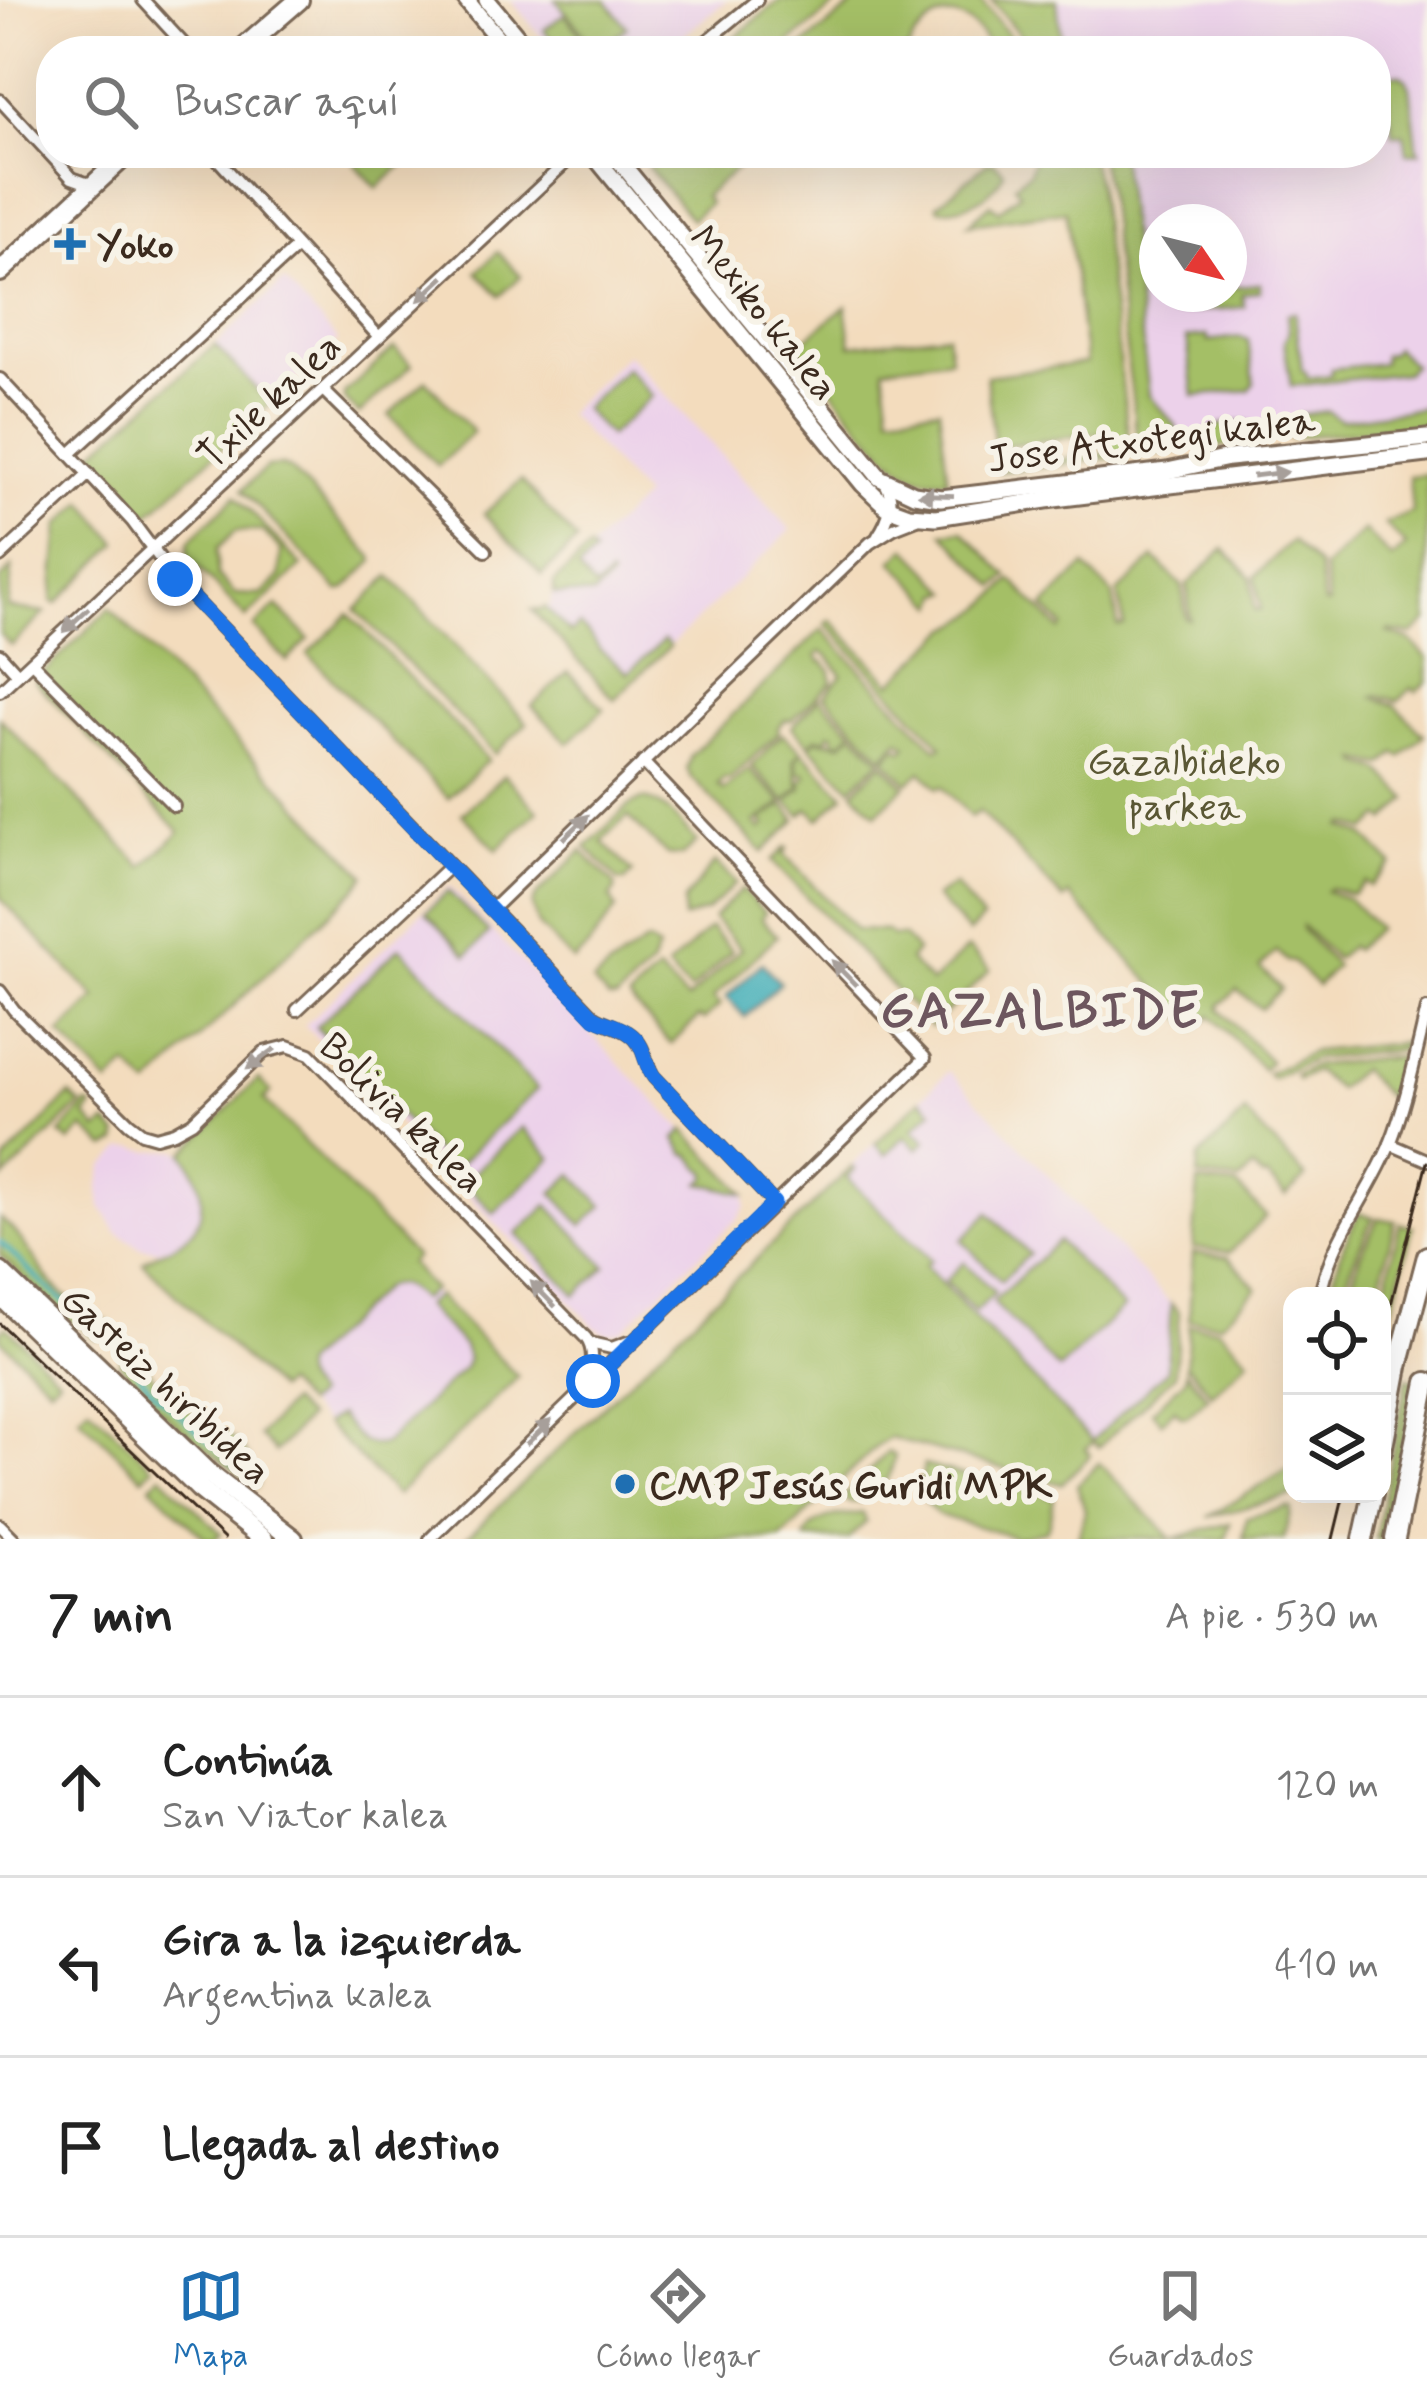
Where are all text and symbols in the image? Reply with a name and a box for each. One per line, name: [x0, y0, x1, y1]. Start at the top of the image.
search box: [36, 36, 1391, 168]
icon: search: [78, 69, 144, 135]
text: Buscar aquí: [174, 73, 400, 132]
north arrow: [1139, 204, 1247, 312]
street label: Mexiko kalea: [676, 216, 849, 412]
place label: Yoko: [97, 222, 174, 273]
marker: Yoko: [54, 228, 86, 260]
one-way arrow: [417, 274, 446, 302]
street label: Txile kalea: [187, 323, 353, 482]
street label: Jose Atxotegi kalea: [985, 396, 1319, 487]
one-way arrow: [1251, 464, 1289, 483]
one-way arrow: [916, 486, 954, 505]
route end: [148, 552, 202, 606]
one-way arrow: [62, 606, 91, 634]
park label: Gazalbideko parkea: [1087, 738, 1281, 834]
one-way arrow: [561, 814, 590, 842]
one-way arrow: [831, 959, 859, 988]
district label: GAZALBIDE: [880, 980, 1202, 1046]
street label: Bolivia kalea: [307, 1023, 494, 1206]
one-way arrow: [245, 1046, 276, 1070]
street label: Gasteiz hiribidea: [48, 1276, 281, 1497]
one-way arrow: [530, 1280, 558, 1309]
map controls: [1283, 1287, 1391, 1503]
button: locate: [1283, 1287, 1391, 1395]
route start: [566, 1354, 620, 1408]
button: layers: [1283, 1395, 1391, 1503]
one-way arrow: [524, 1418, 553, 1446]
place label: CMP Jesús Guridi MPK: [649, 1462, 1053, 1513]
marker: CMP Jesús Guridi MPK: [612, 1471, 638, 1497]
text: 7 min: [48, 1584, 174, 1650]
text: A pie · 530 m: [1165, 1592, 1379, 1643]
text: Continúa: [162, 1732, 333, 1791]
icon: ahead: [48, 1754, 114, 1820]
text: 120 m: [1276, 1761, 1379, 1812]
text: San Viator kalea: [162, 1791, 448, 1842]
text: Gira a la izquierda: [162, 1912, 520, 1971]
icon: left: [48, 1934, 114, 2000]
text: 410 m: [1275, 1941, 1379, 1992]
text: Argentina kalea: [162, 1971, 433, 2022]
icon: arrive: [48, 2114, 114, 2180]
text: Llegada al destino: [162, 2117, 499, 2176]
tab: Mapa: [173, 2263, 249, 2379]
tab: Cómo llegar: [595, 2263, 760, 2379]
tab: Guardados: [1107, 2263, 1254, 2379]

